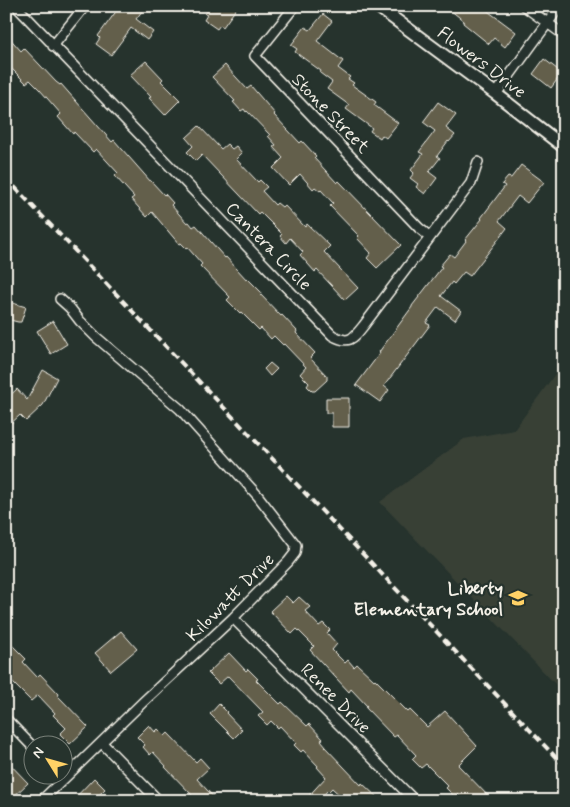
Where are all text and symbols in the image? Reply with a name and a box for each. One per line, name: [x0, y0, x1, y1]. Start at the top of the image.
street label: Flowers Drive: [432, 21, 531, 104]
street label: Stone Street: [286, 68, 375, 159]
street label: Cantera Circle: [220, 197, 317, 296]
street label: Kilowatt Drive: [181, 548, 280, 647]
place label: Liberty Elementary School: [353, 577, 503, 622]
school or university icon: Liberty Elementary School: [507, 587, 529, 609]
street label: Renee Drive: [295, 658, 376, 739]
north arrow: [22, 734, 72, 784]
text: N: [28, 744, 48, 762]

